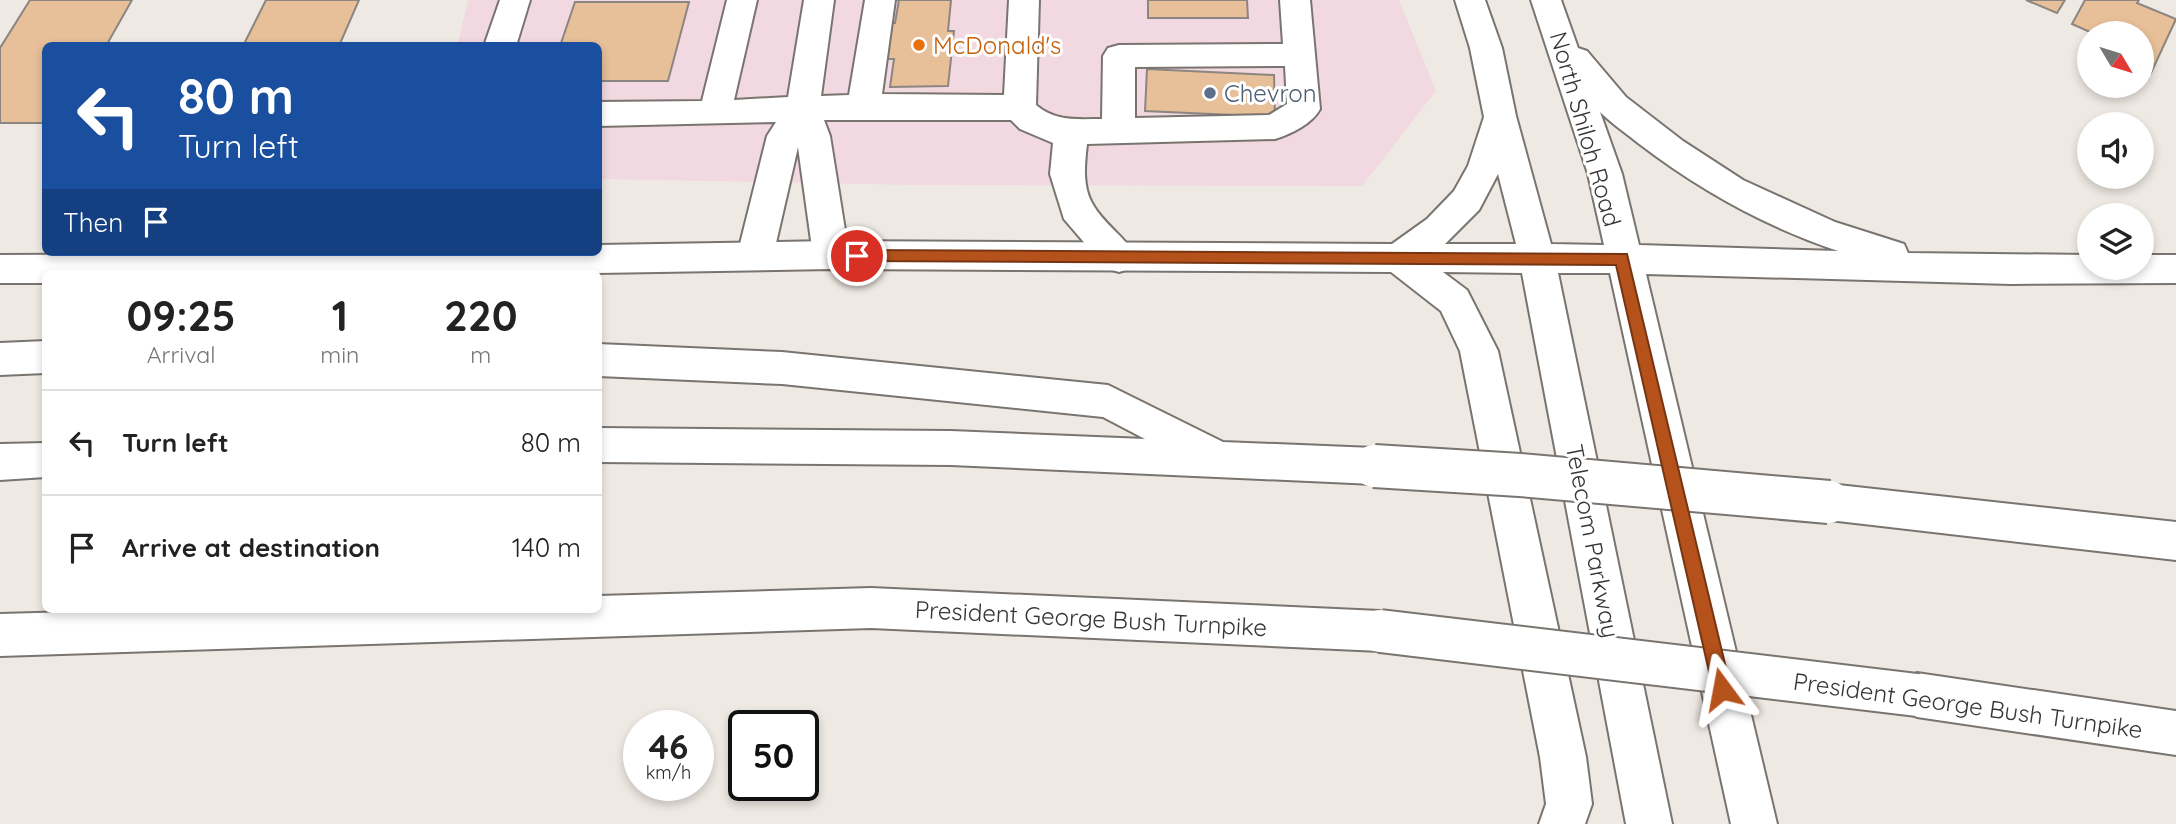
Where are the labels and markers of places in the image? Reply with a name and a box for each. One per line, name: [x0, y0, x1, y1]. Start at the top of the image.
place label: McDonald's: [933, 30, 1061, 60]
marker: McDonald's: [911, 37, 927, 53]
place label: Chevron: [1224, 78, 1317, 108]
marker: Chevron: [1202, 85, 1218, 101]
pin: [827, 226, 887, 286]

